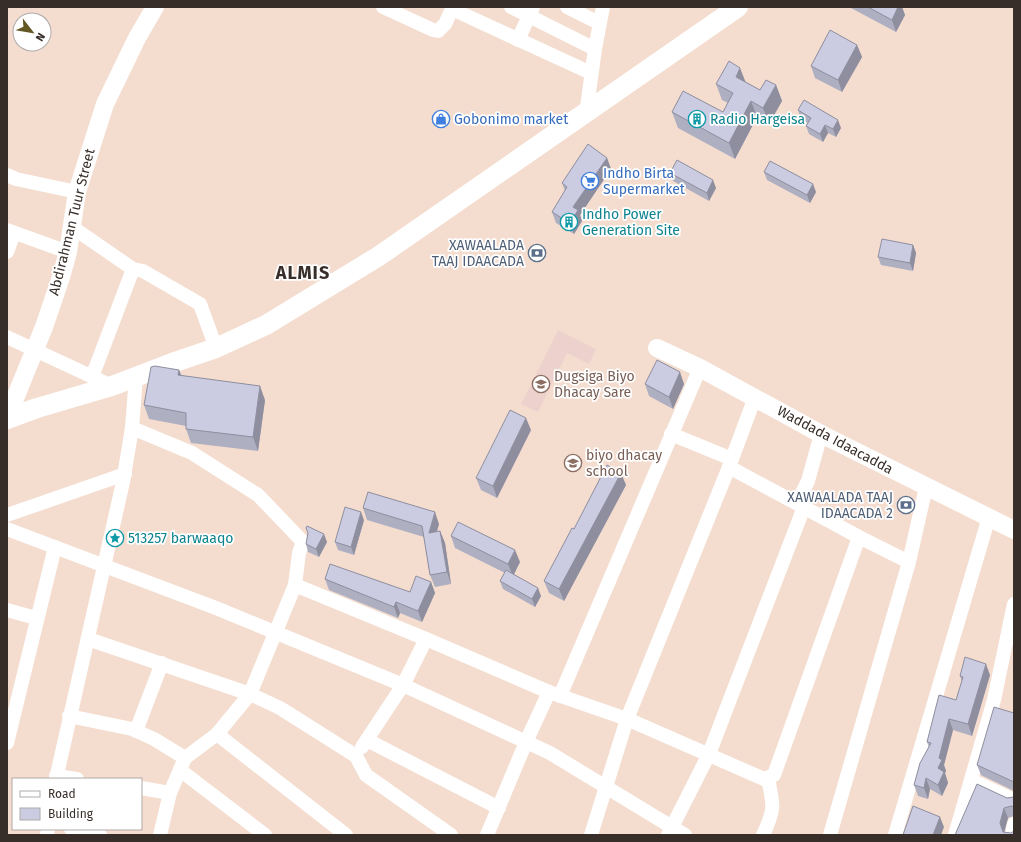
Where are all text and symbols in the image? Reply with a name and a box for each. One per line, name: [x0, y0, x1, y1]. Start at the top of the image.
north arrow: [12, 12, 52, 52]
text: N: [33, 30, 48, 43]
shop icon: Gobonimo market: [431, 109, 451, 129]
building icon: Radio Hargeisa: [687, 109, 707, 129]
place label: Gobonimo market: [454, 111, 569, 128]
place label: Radio Hargeisa: [710, 111, 805, 128]
street label: Abdirahman Tuur Street: [45, 146, 99, 297]
place label: Indho Birta Supermarket: [603, 165, 686, 198]
supermarket icon: Indho Birta Supermarket: [580, 171, 600, 191]
place label: Indho Power Generation Site: [582, 206, 680, 239]
building icon: Indho Power Generation Site: [559, 212, 579, 232]
place label: XAWAALADA TAAJ IDAACADA: [432, 237, 524, 270]
bank icon: XAWAALADA TAAJ IDAACADA: [527, 243, 547, 263]
district label: ALMIS: [275, 262, 330, 284]
place label: Dugsiga Biyo Dhacay Sare: [554, 368, 635, 401]
school or university icon: Dugsiga Biyo Dhacay Sare: [531, 374, 551, 394]
street label: Waddada Idaacadda: [774, 402, 896, 478]
place label: biyo dhacay school: [586, 447, 662, 480]
school or university icon: biyo dhacay school: [563, 453, 583, 473]
place label: XAWAALADA TAAJ IDAACADA 2: [787, 489, 893, 522]
bank icon: XAWAALADA TAAJ IDAACADA 2: [896, 495, 916, 515]
place icon: 513257 barwaaqo: [105, 528, 125, 548]
place label: 513257 barwaaqo: [128, 530, 234, 547]
legend: [12, 778, 142, 830]
text: Road: [48, 787, 76, 801]
text: Building: [48, 807, 94, 821]

